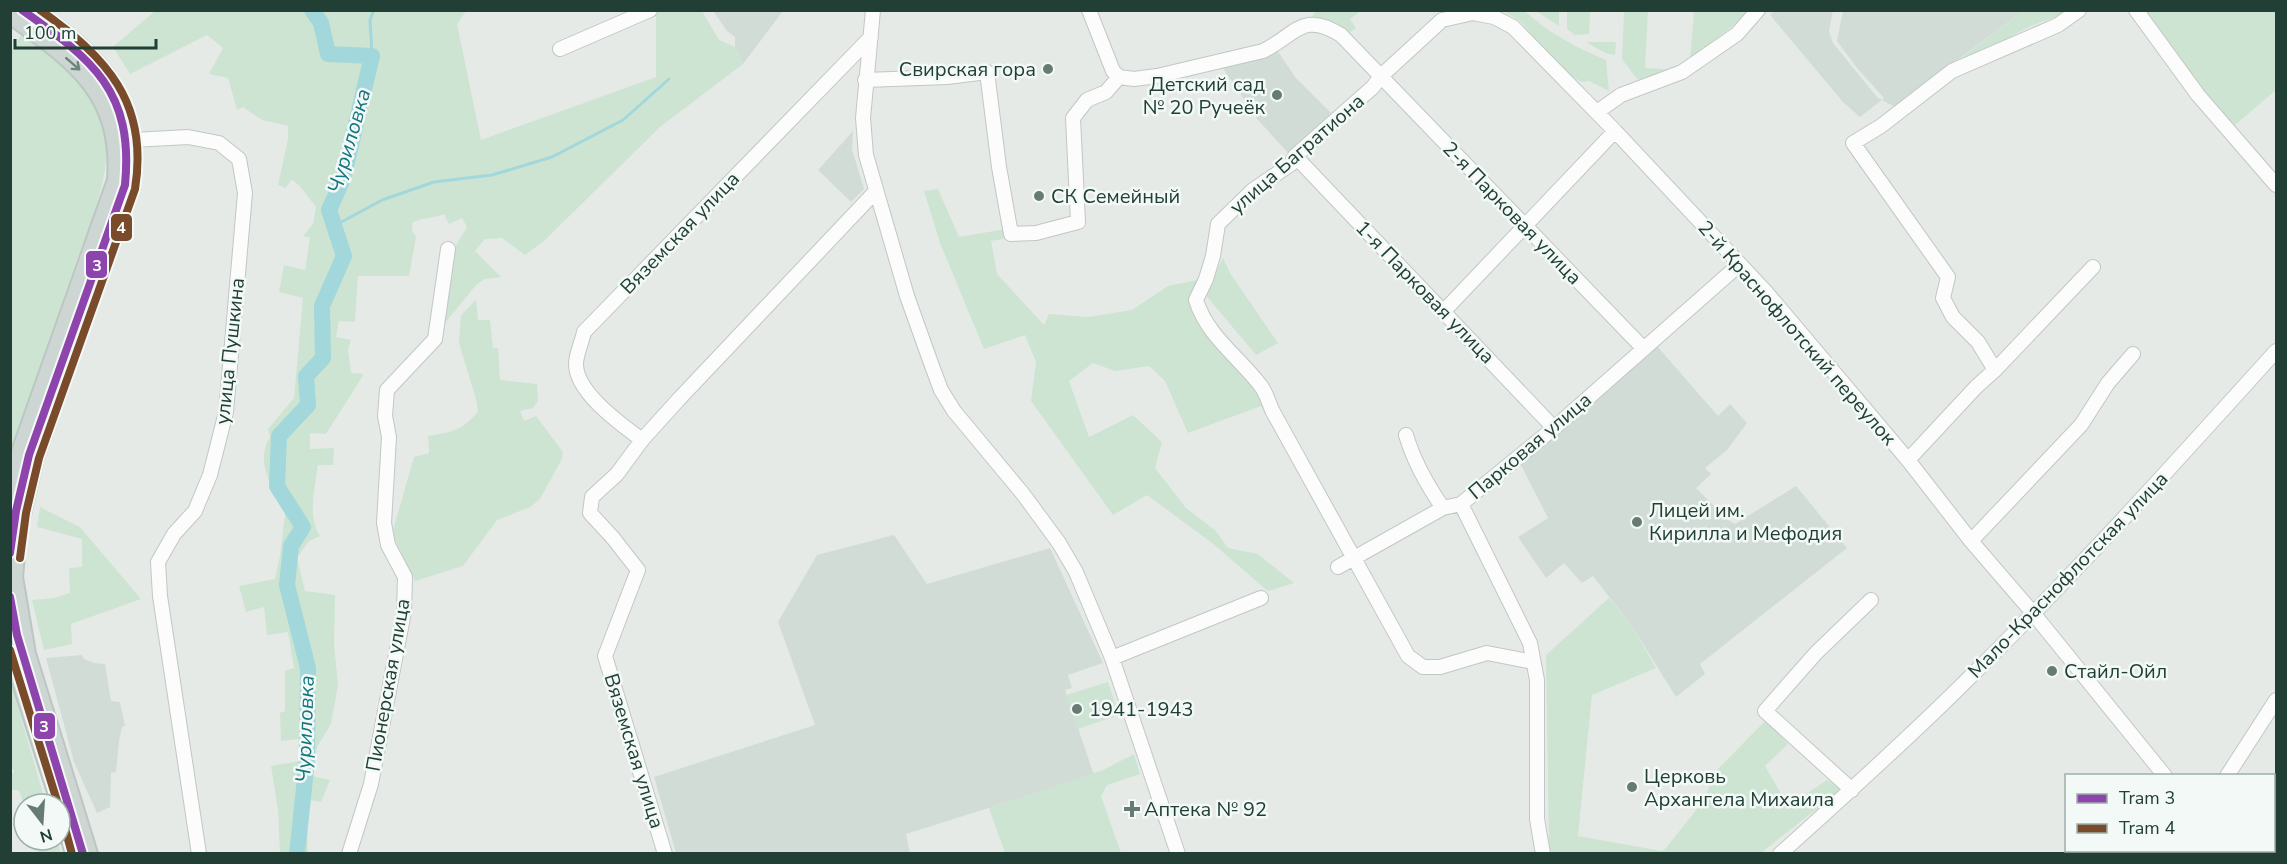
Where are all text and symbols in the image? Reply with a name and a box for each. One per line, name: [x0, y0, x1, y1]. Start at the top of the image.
scale bar: [15, 12, 156, 50]
text: 100 m: [24, 21, 76, 45]
place label: Свирская гора: [899, 56, 1036, 83]
one-way arrow: [65, 57, 80, 71]
marker: Свирская гора: [1041, 62, 1055, 76]
place label: Детский сад № 20 Ручеёк: [1143, 71, 1265, 121]
water label: Чуриловка: [321, 85, 377, 197]
street label: улица Багратиона: [1224, 88, 1370, 220]
marker: Детский сад № 20 Ручеёк: [1270, 88, 1284, 102]
street label: 2-я Парковая улица: [1436, 135, 1588, 291]
street label: Вяземская улица: [614, 166, 746, 300]
place label: СК Семейный: [1051, 183, 1180, 210]
marker: СК Семейный: [1032, 189, 1046, 203]
line badge: 4: [110, 213, 133, 242]
street label: 1-я Парковая улица: [1349, 214, 1501, 370]
street label: 2-й Краснофлотский переулок: [1692, 215, 1902, 451]
text: 4: [116, 217, 126, 239]
line badge: 3: [85, 250, 108, 279]
text: 3: [92, 255, 102, 277]
street label: улица Пушкина: [209, 276, 251, 426]
street label: Парковая улица: [1463, 386, 1597, 506]
street label: Мало-Краснофлотская улица: [1962, 466, 2174, 684]
place label: Лицей им. Кирилла и Мефодия: [1649, 497, 1842, 547]
marker: Лицей им. Кирилла и Мефодия: [1630, 515, 1644, 529]
street label: Пионерская улица: [360, 596, 416, 774]
place label: Стайл-Ойл: [2064, 658, 2167, 685]
marker: Стайл-Ойл: [2045, 664, 2059, 678]
street label: Вяземская улица: [598, 670, 670, 832]
water label: Чуриловка: [289, 675, 321, 783]
place label: 1941-1943: [1089, 696, 1193, 723]
marker: 1941-1943: [1070, 702, 1084, 716]
line badge: 3: [33, 712, 56, 740]
text: 3: [39, 716, 49, 738]
place label: Церковь Архангела Михаила: [1644, 763, 1834, 813]
legend: [2065, 774, 2275, 852]
marker: Церковь Архангела Михаила: [1625, 780, 1639, 794]
text: Tram 3: [2119, 786, 2175, 810]
north arrow: [12, 792, 72, 852]
place label: Аптека № 92: [1144, 796, 1267, 823]
marker: Аптека № 92: [1125, 802, 1139, 816]
text: Tram 4: [2119, 816, 2175, 840]
text: N: [37, 823, 55, 848]

